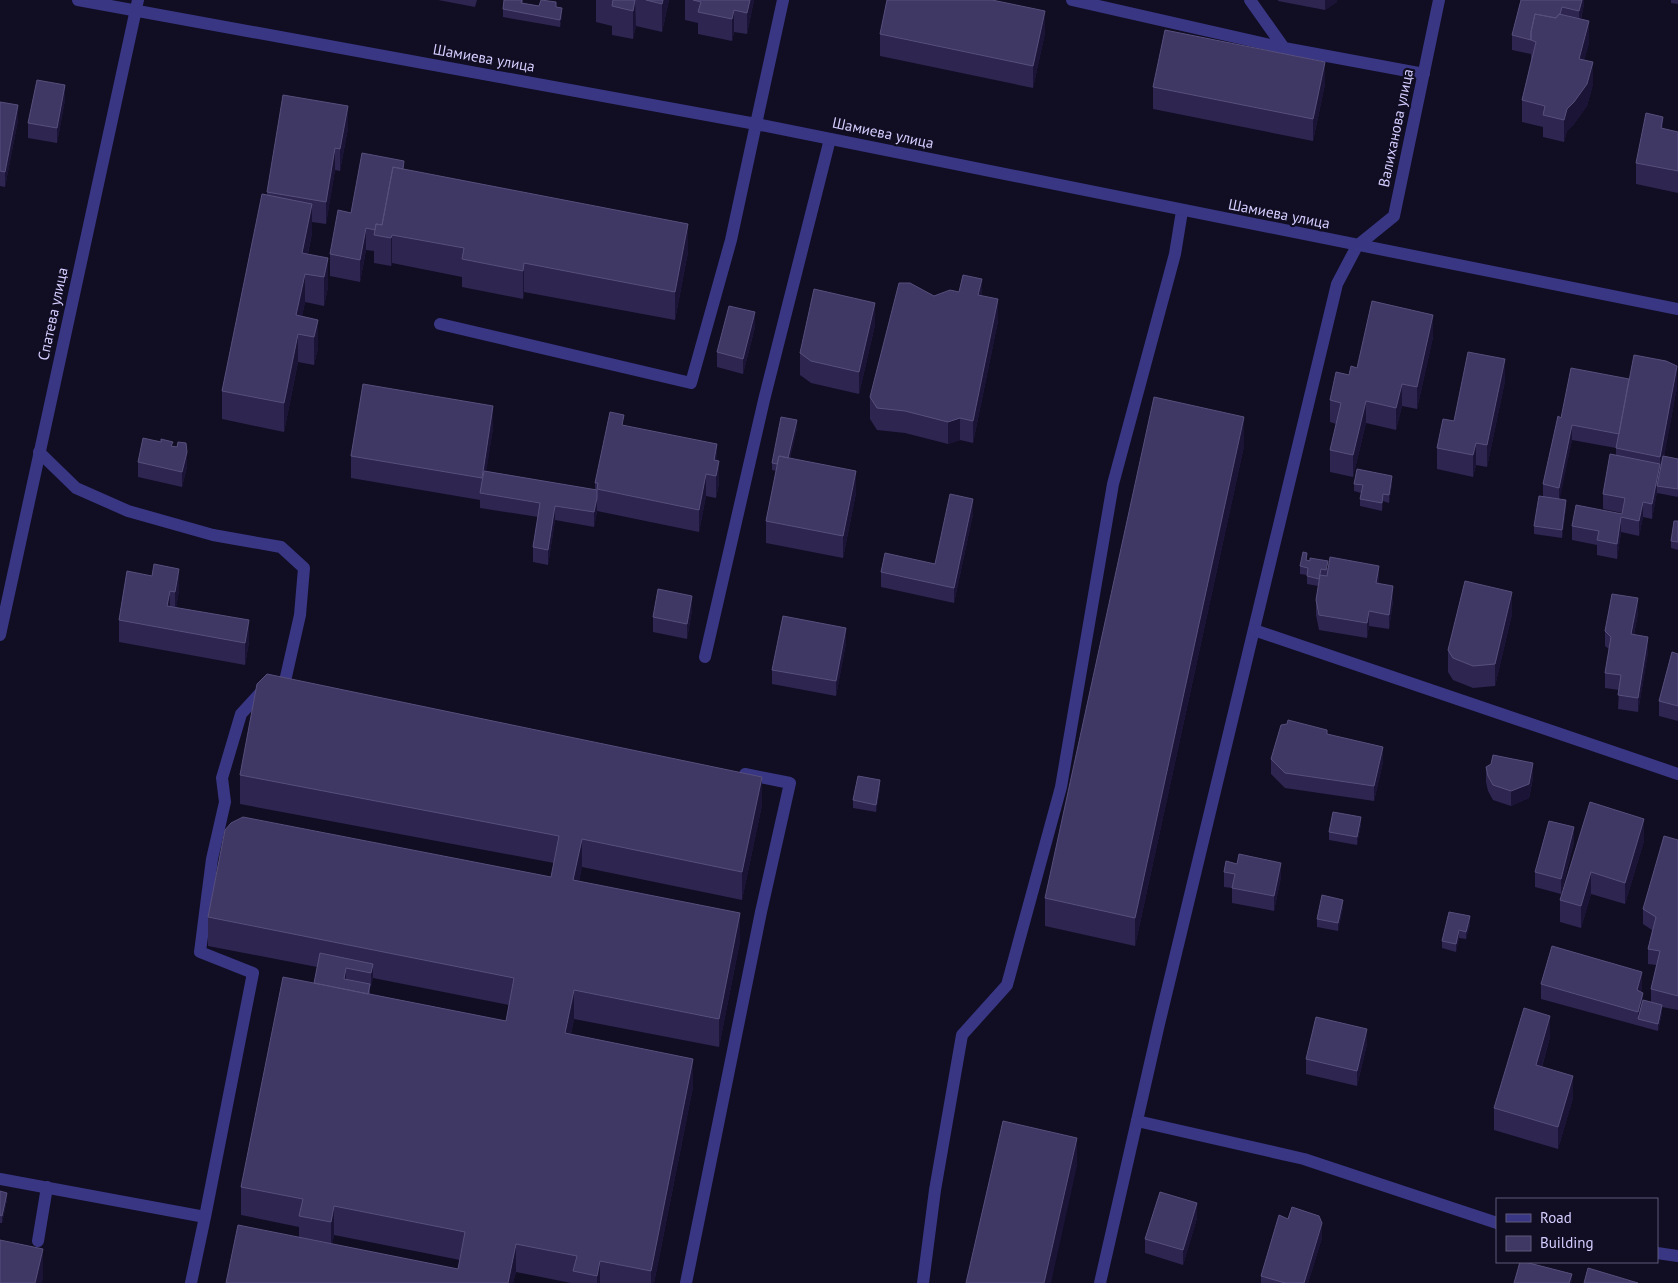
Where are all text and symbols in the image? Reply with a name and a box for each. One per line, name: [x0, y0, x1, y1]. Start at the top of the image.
street label: Шамиева улица: [432, 39, 537, 76]
street label: Валиханова улица: [1374, 67, 1417, 189]
street label: Шамиева улица: [831, 112, 936, 153]
street label: Шамиева улица: [1227, 194, 1332, 233]
street label: Спатева улица: [33, 266, 72, 362]
legend: [1496, 1198, 1658, 1263]
text: Road: [1540, 1208, 1572, 1227]
text: Building: [1540, 1233, 1594, 1252]

